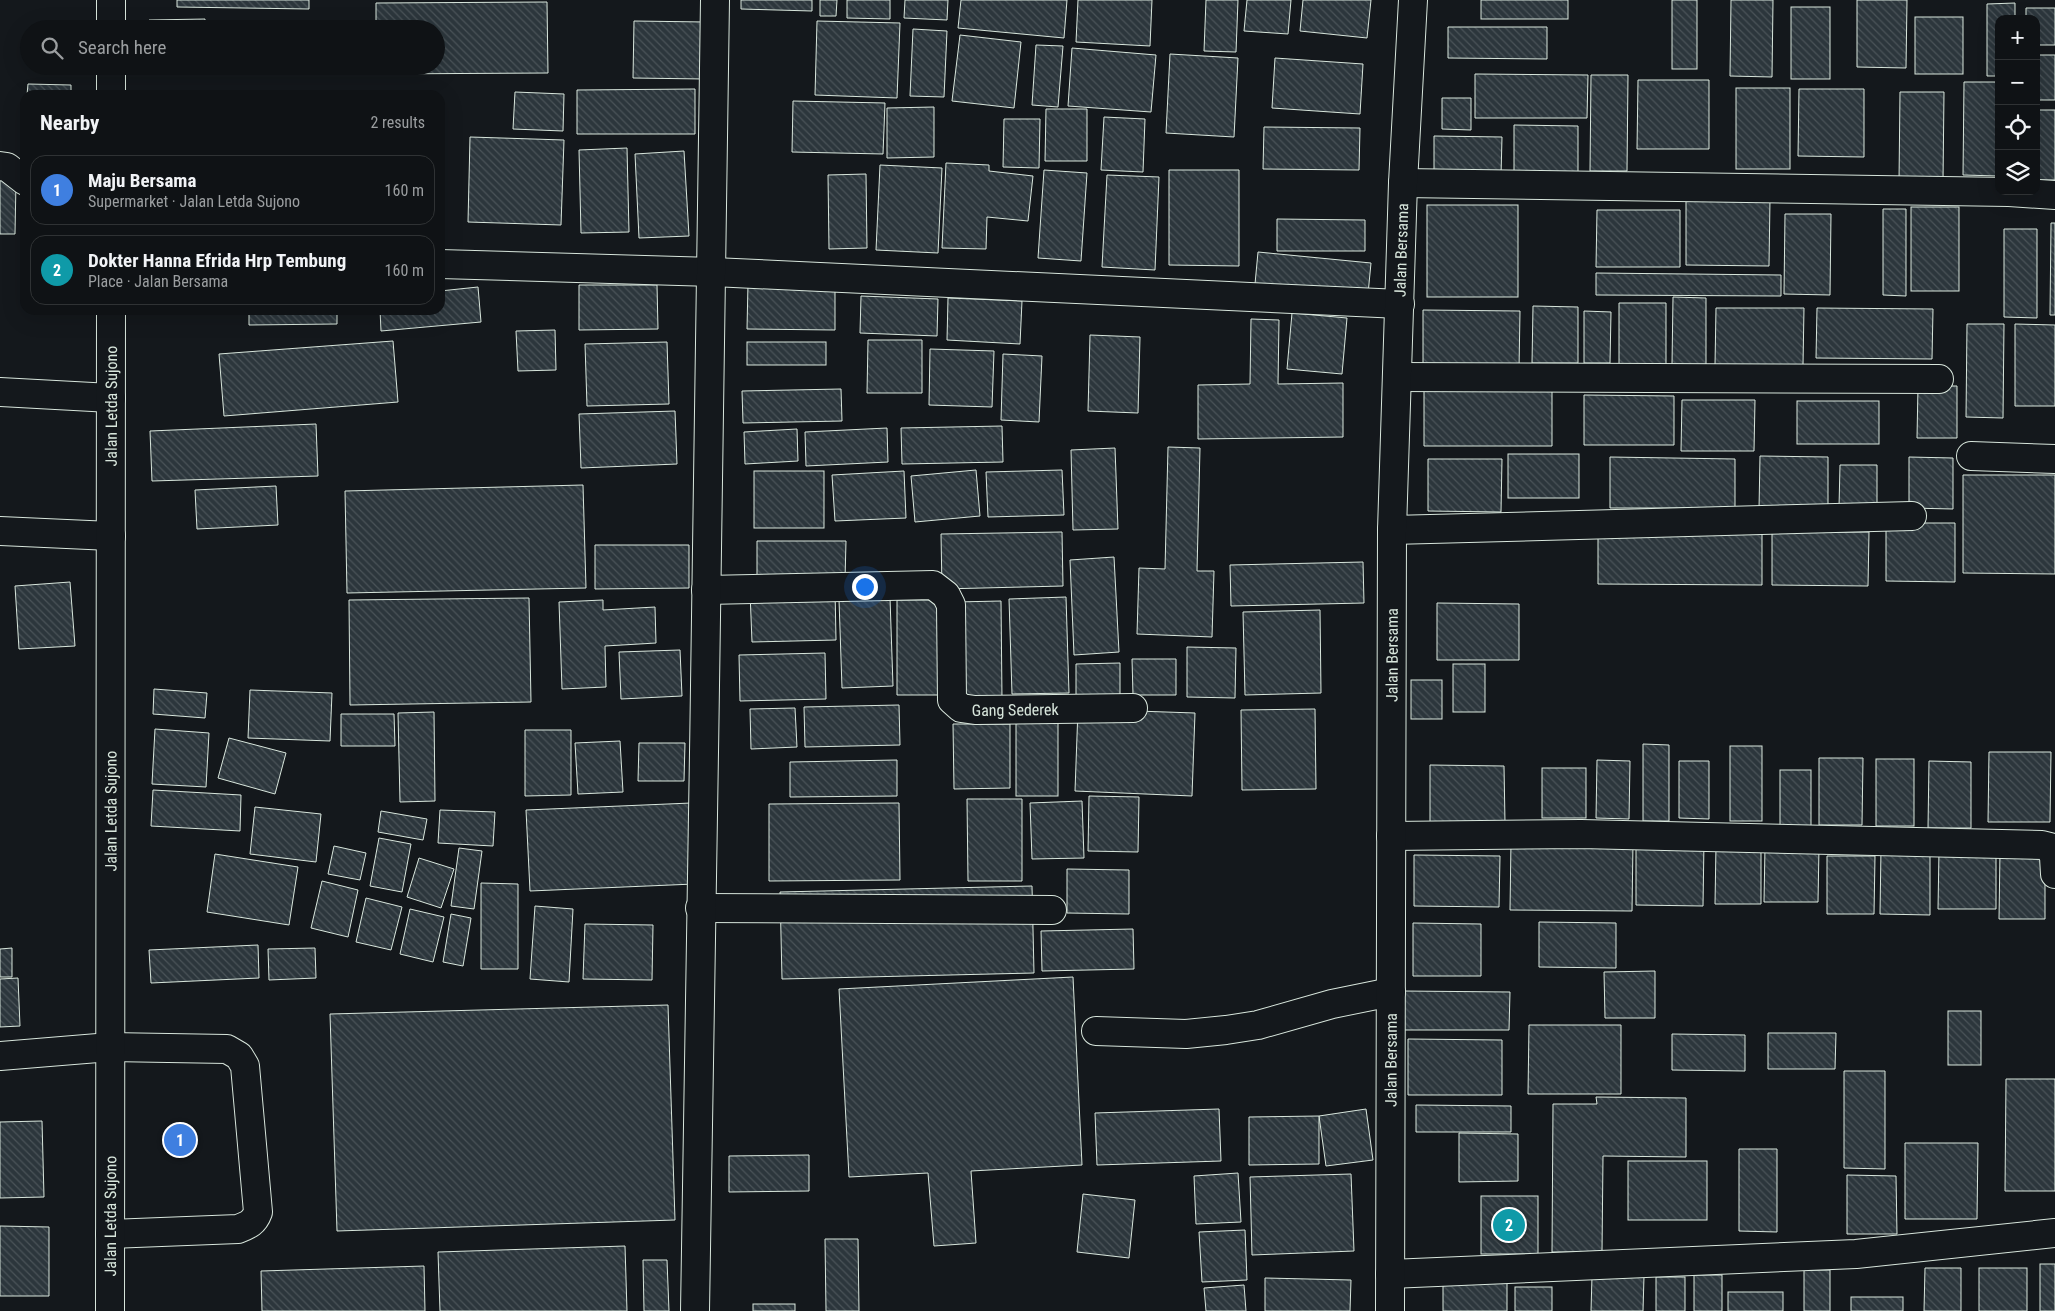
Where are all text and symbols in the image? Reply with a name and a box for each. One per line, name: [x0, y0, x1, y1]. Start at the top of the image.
map controls: [1995, 15, 2040, 195]
button: +: [1995, 15, 2040, 60]
search box: [20, 20, 445, 75]
icon: search: [38, 34, 66, 62]
text: Search here: [78, 36, 166, 59]
button: −: [1995, 60, 2040, 105]
button: locate: [1995, 105, 2040, 150]
text: Nearby: [40, 111, 99, 135]
text: 2 results: [370, 113, 425, 132]
button: layers: [1995, 150, 2040, 195]
text: Maju Bersama: [88, 169, 196, 192]
text: 1: [53, 181, 61, 200]
text: 160 m: [385, 181, 424, 200]
text: Supermarket · Jalan Letda Sujono: [88, 192, 300, 211]
street label: Jalan Bersama: [1390, 203, 1412, 297]
text: Dokter Hanna Efrida Hrp Tembung: [88, 249, 346, 272]
text: 2: [53, 261, 61, 280]
text: 160 m: [385, 261, 424, 280]
text: Place · Jalan Bersama: [88, 272, 228, 291]
street label: Jalan Letda Sujono: [102, 346, 121, 466]
your location: [852, 574, 878, 600]
street label: Jalan Bersama: [1383, 608, 1402, 702]
street label: Gang Sederek: [971, 700, 1060, 720]
street label: Jalan Letda Sujono: [101, 751, 121, 871]
street label: Jalan Bersama: [1382, 1013, 1401, 1107]
pin: 1: [164, 1121, 196, 1159]
street label: Jalan Letda Sujono: [101, 1156, 120, 1276]
pin: 2: [1493, 1206, 1525, 1244]

